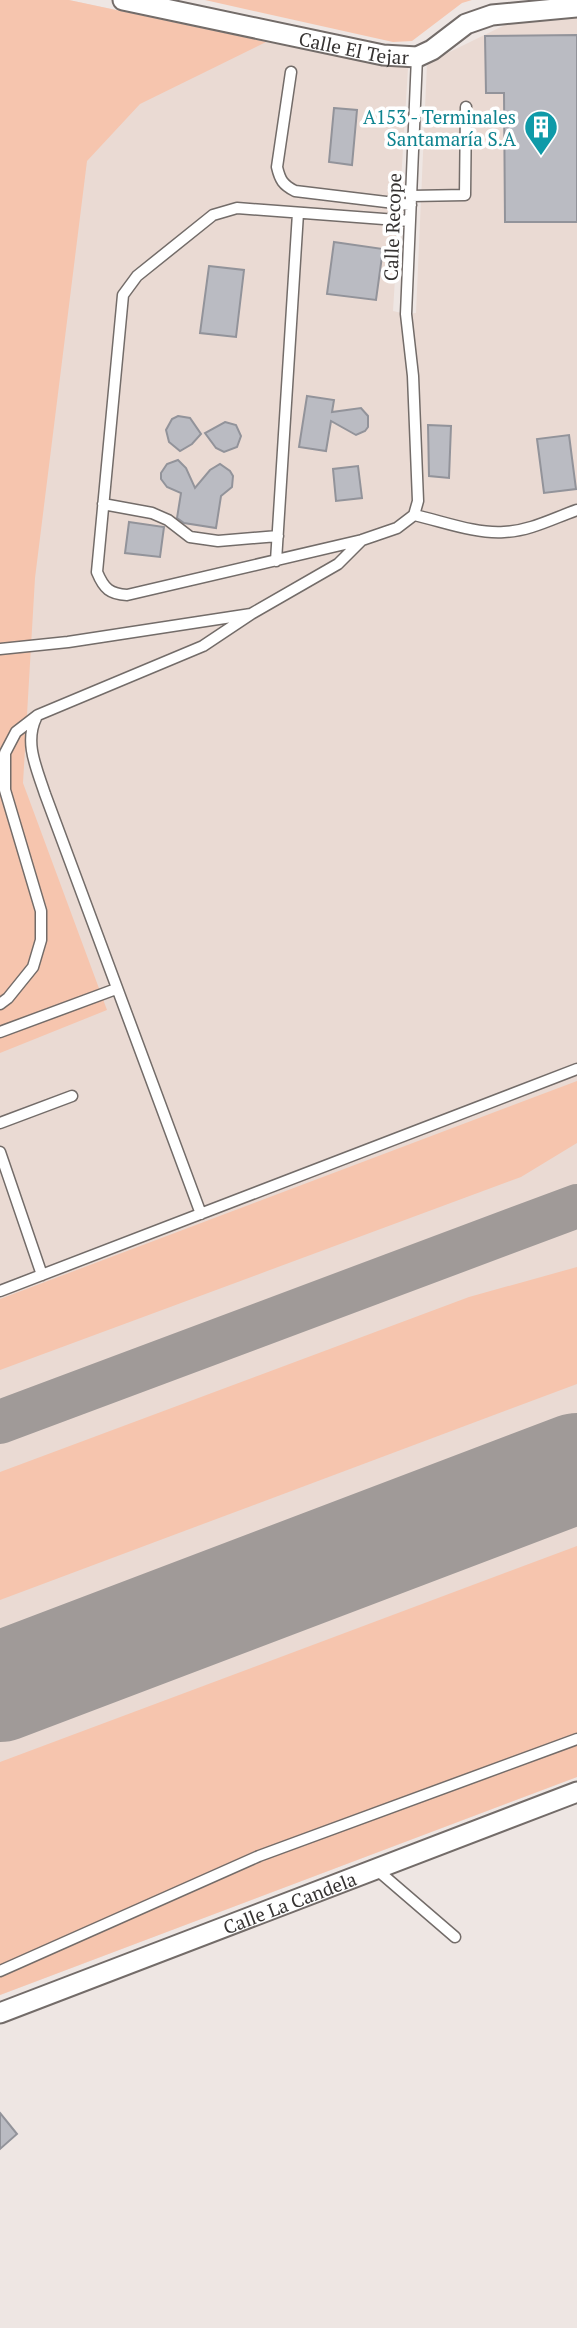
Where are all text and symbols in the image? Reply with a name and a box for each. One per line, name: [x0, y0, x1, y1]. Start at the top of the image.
street label: Calle El Tejar: [297, 25, 410, 69]
place label: A153 - Terminales Santamaría S.A: [363, 104, 516, 151]
building icon: A153 - Terminales Santamaría S.A: [522, 108, 560, 157]
street label: Calle Recope: [378, 173, 406, 281]
street label: Calle La Candela: [219, 1865, 360, 1939]

